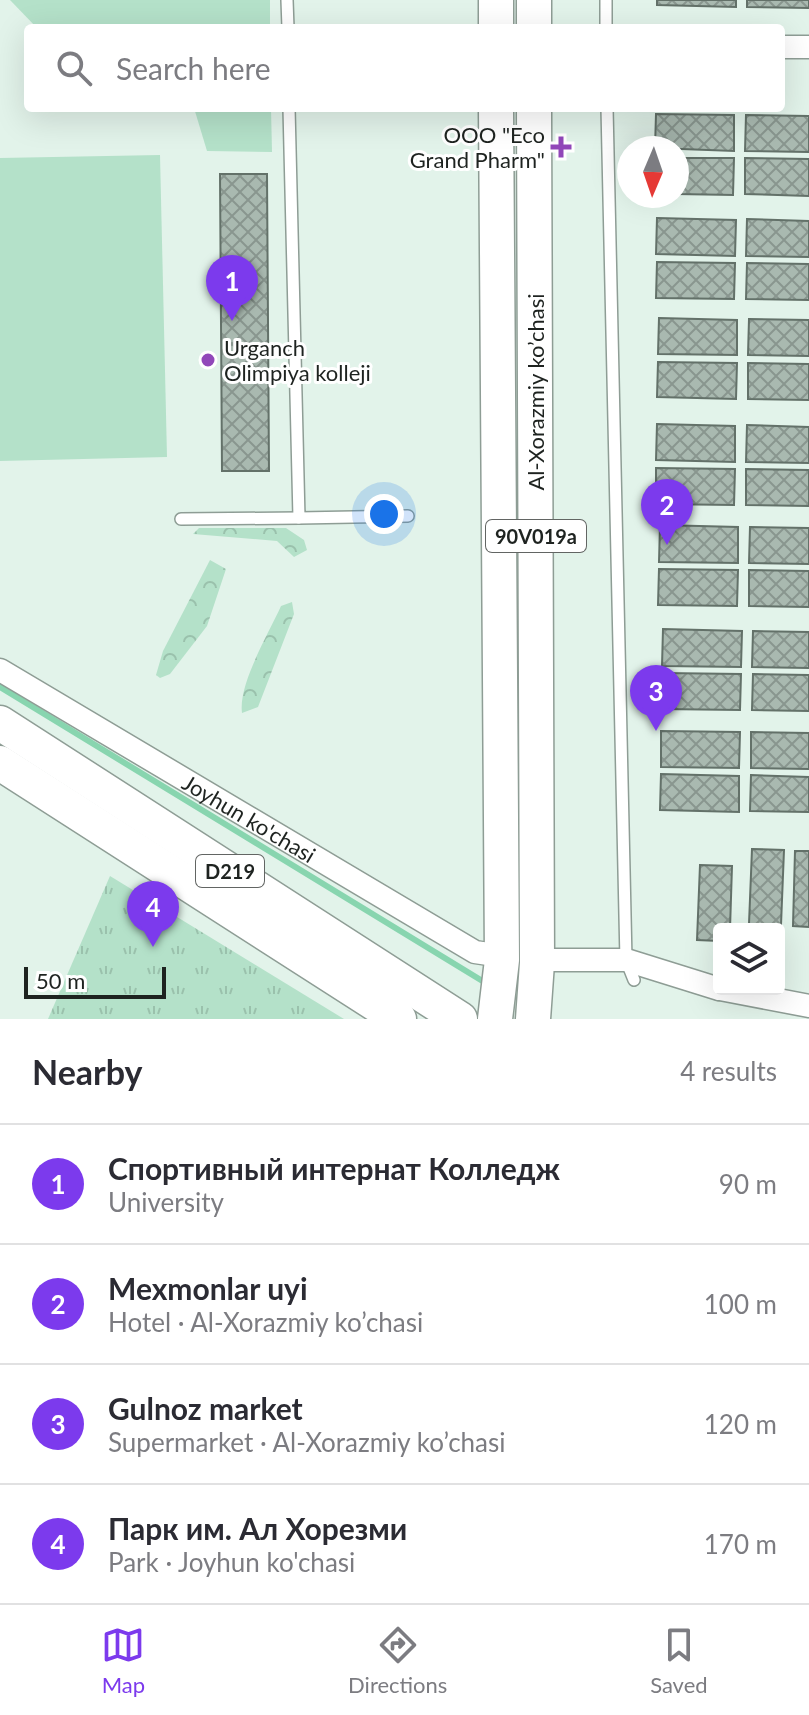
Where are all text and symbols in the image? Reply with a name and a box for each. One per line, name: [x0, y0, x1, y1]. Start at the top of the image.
search box: [24, 24, 785, 112]
icon: search: [52, 46, 96, 90]
text: Search here: [116, 50, 271, 86]
place label: ООО "Eco Grand Pharm": [410, 121, 545, 173]
north arrow: [617, 136, 689, 208]
marker: ООО "Eco Grand Pharm": [552, 138, 570, 156]
pin: 1: [206, 255, 258, 321]
street label: Al-Xorazmiy ko’chasi: [522, 293, 549, 491]
place label: Urganch Olimpiya kolleji: [224, 334, 371, 386]
marker: Urganch Olimpiya kolleji: [199, 351, 217, 369]
pin: 2: [641, 479, 693, 545]
your location: [364, 494, 404, 534]
road number: 90V019a: [486, 520, 586, 552]
pin: 3: [630, 665, 682, 731]
street label: Joyhun ko'chasi: [178, 768, 321, 868]
road number: D219: [196, 855, 264, 887]
pin: 4: [127, 881, 179, 947]
map controls: [713, 923, 785, 995]
button: layers: [713, 923, 785, 995]
scale bar: [24, 963, 166, 999]
text: 50 m: [36, 967, 85, 994]
text: Nearby: [32, 1051, 143, 1092]
text: 4 results: [680, 1055, 777, 1087]
text: Спортивный интернат Колледж: [108, 1150, 560, 1186]
text: 1: [50, 1168, 66, 1200]
text: 90 m: [719, 1168, 777, 1200]
text: University: [108, 1186, 224, 1218]
text: Mexmonlar uyi: [108, 1270, 308, 1306]
text: 2: [50, 1288, 66, 1320]
text: 100 m: [704, 1288, 777, 1320]
text: Hotel · Al-Xorazmiy ko’chasi: [108, 1306, 423, 1338]
text: Gulnoz market: [108, 1390, 303, 1426]
text: 3: [50, 1408, 66, 1440]
text: 120 m: [704, 1408, 777, 1440]
text: Supermarket · Al-Xorazmiy ko’chasi: [108, 1426, 506, 1458]
text: Парк им. Ал Хорезми: [108, 1510, 407, 1546]
text: 4: [50, 1528, 66, 1560]
text: 170 m: [704, 1528, 777, 1560]
text: Park · Joyhun ko'chasi: [108, 1546, 355, 1578]
tab: Map: [101, 1623, 145, 1698]
tab: Directions: [348, 1623, 447, 1698]
tab: Saved: [650, 1623, 708, 1698]

